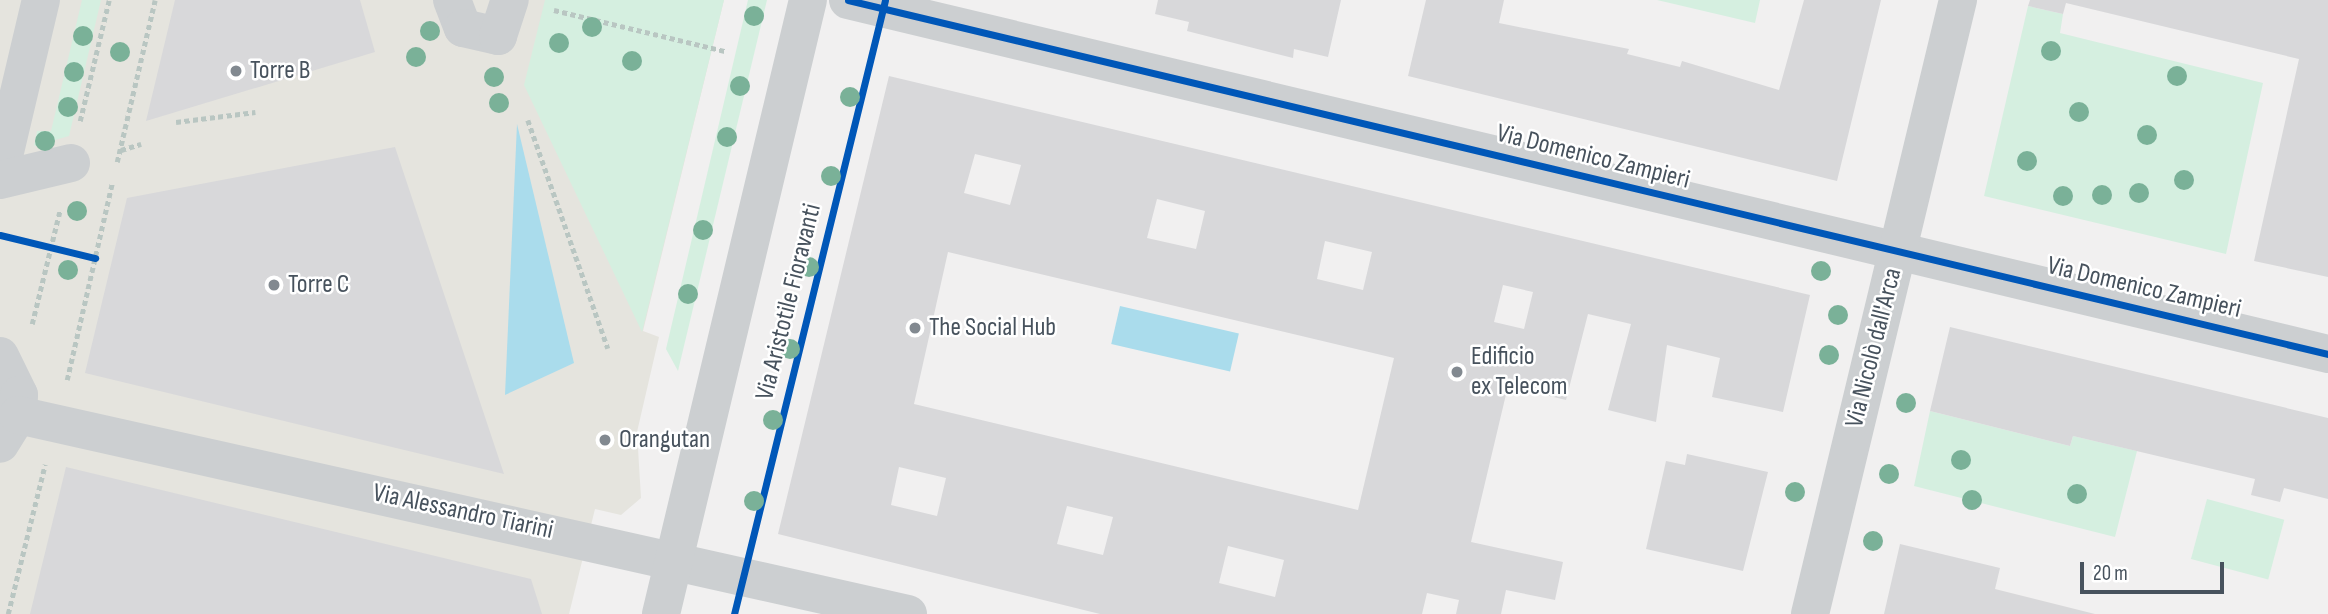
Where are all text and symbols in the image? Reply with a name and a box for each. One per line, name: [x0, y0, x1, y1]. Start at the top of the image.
place label: Torre B: [250, 55, 310, 87]
marker: Torre B: [228, 63, 244, 79]
street label: Via Domenico Zampieri: [1493, 118, 1693, 196]
street label: Via Aristotile Fioravanti: [750, 201, 828, 403]
street label: Via Domenico Zampieri: [2044, 251, 2244, 325]
street label: Via Nicolò dall'Arca: [1839, 265, 1909, 431]
place label: Torre C: [288, 269, 349, 301]
marker: Torre C: [266, 277, 282, 293]
place label: The Social Hub: [929, 312, 1056, 344]
marker: The Social Hub: [907, 320, 923, 336]
place label: Edificio ex Telecom: [1471, 341, 1567, 402]
marker: Edificio ex Telecom: [1449, 364, 1465, 380]
place label: Orangutan: [619, 424, 710, 456]
marker: Orangutan: [597, 432, 613, 448]
street label: Via Alessandro Tiarini: [370, 478, 556, 546]
scale bar: [2083, 548, 2226, 592]
text: 20 m: [2093, 561, 2128, 586]

